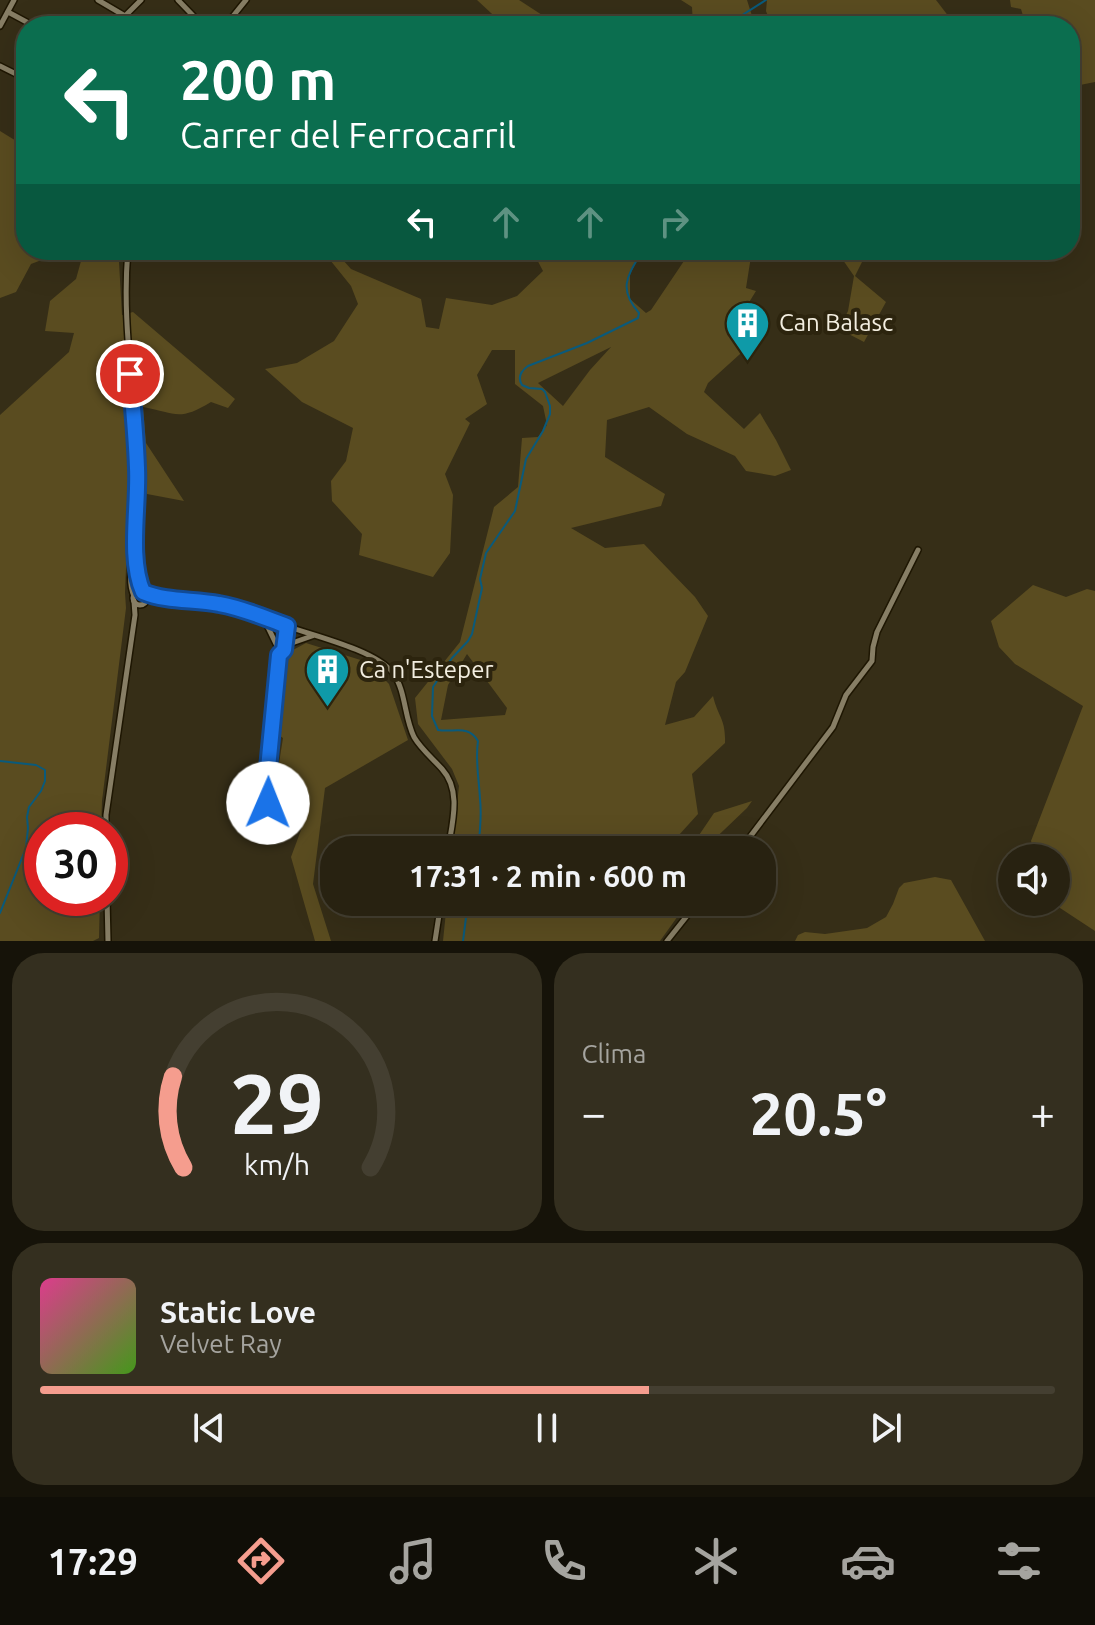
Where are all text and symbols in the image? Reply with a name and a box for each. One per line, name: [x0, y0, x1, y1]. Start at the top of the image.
icon: left: [48, 48, 152, 152]
text: 200 m: [180, 48, 336, 111]
text: Carrer del Ferrocarril: [180, 114, 516, 155]
icon: left: [400, 200, 444, 244]
icon: ahead: [484, 200, 528, 244]
icon: ahead: [568, 200, 612, 244]
icon: right: [652, 200, 696, 244]
building icon: Can Balasc: [724, 299, 772, 362]
place label: Can Balasc: [779, 309, 893, 336]
pin: [96, 340, 164, 408]
icon: arrive: [108, 352, 152, 396]
building icon: Ca n'Esteper: [304, 646, 352, 709]
place label: Ca n'Esteper: [359, 656, 493, 683]
position arrow: [226, 761, 310, 845]
speed limit sign: 30: [24, 812, 128, 916]
map controls: [998, 844, 1070, 916]
button: sound: [998, 844, 1070, 916]
text: 17:31 · 2 min · 600 m: [409, 859, 687, 893]
text: Clima: [582, 1039, 646, 1068]
text: 29: [230, 1056, 324, 1150]
text: 20.5°: [750, 1079, 887, 1146]
text: −: [582, 1088, 606, 1137]
text: +: [1030, 1088, 1055, 1137]
text: km/h: [244, 1148, 310, 1180]
text: Static Love: [160, 1295, 316, 1329]
text: Velvet Ray: [160, 1329, 282, 1358]
icon: previous: [187, 1406, 231, 1450]
icon: pause: [525, 1406, 569, 1450]
icon: next: [864, 1406, 908, 1450]
icon: directions: [233, 1533, 289, 1589]
icon: music: [385, 1533, 441, 1589]
icon: phone: [536, 1533, 592, 1589]
icon: climate: [688, 1533, 744, 1589]
icon: car: [840, 1533, 896, 1589]
icon: filters: [991, 1533, 1047, 1589]
text: 17:29: [48, 1541, 138, 1582]

